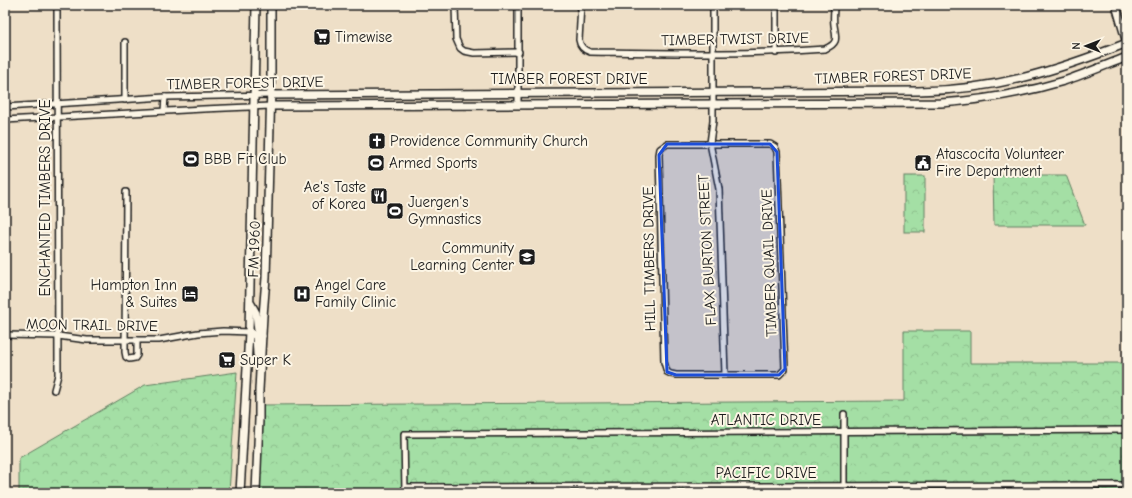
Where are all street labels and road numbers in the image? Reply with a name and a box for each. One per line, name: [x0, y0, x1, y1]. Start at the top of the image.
street label: TIMBER TWIST DRIVE: [661, 29, 809, 49]
street label: TIMBER FOREST DRIVE: [814, 64, 972, 88]
street label: TIMBER FOREST DRIVE: [491, 70, 647, 88]
street label: TIMBER FOREST DRIVE: [166, 73, 324, 93]
street label: ENCHANTED TIMBERS DRIVE: [36, 99, 54, 297]
street label: FLAX BURTON STREET: [694, 174, 720, 326]
street label: HILL TIMBERS DRIVE: [639, 186, 659, 332]
street label: TIMBER QUAIL DRIVE: [757, 189, 781, 337]
street label: FM 1960: [244, 220, 264, 278]
street label: MOON TRAIL DRIVE: [26, 315, 158, 335]
street label: ATLANTIC DRIVE: [711, 411, 821, 429]
street label: PACIFIC DRIVE: [715, 464, 817, 482]

